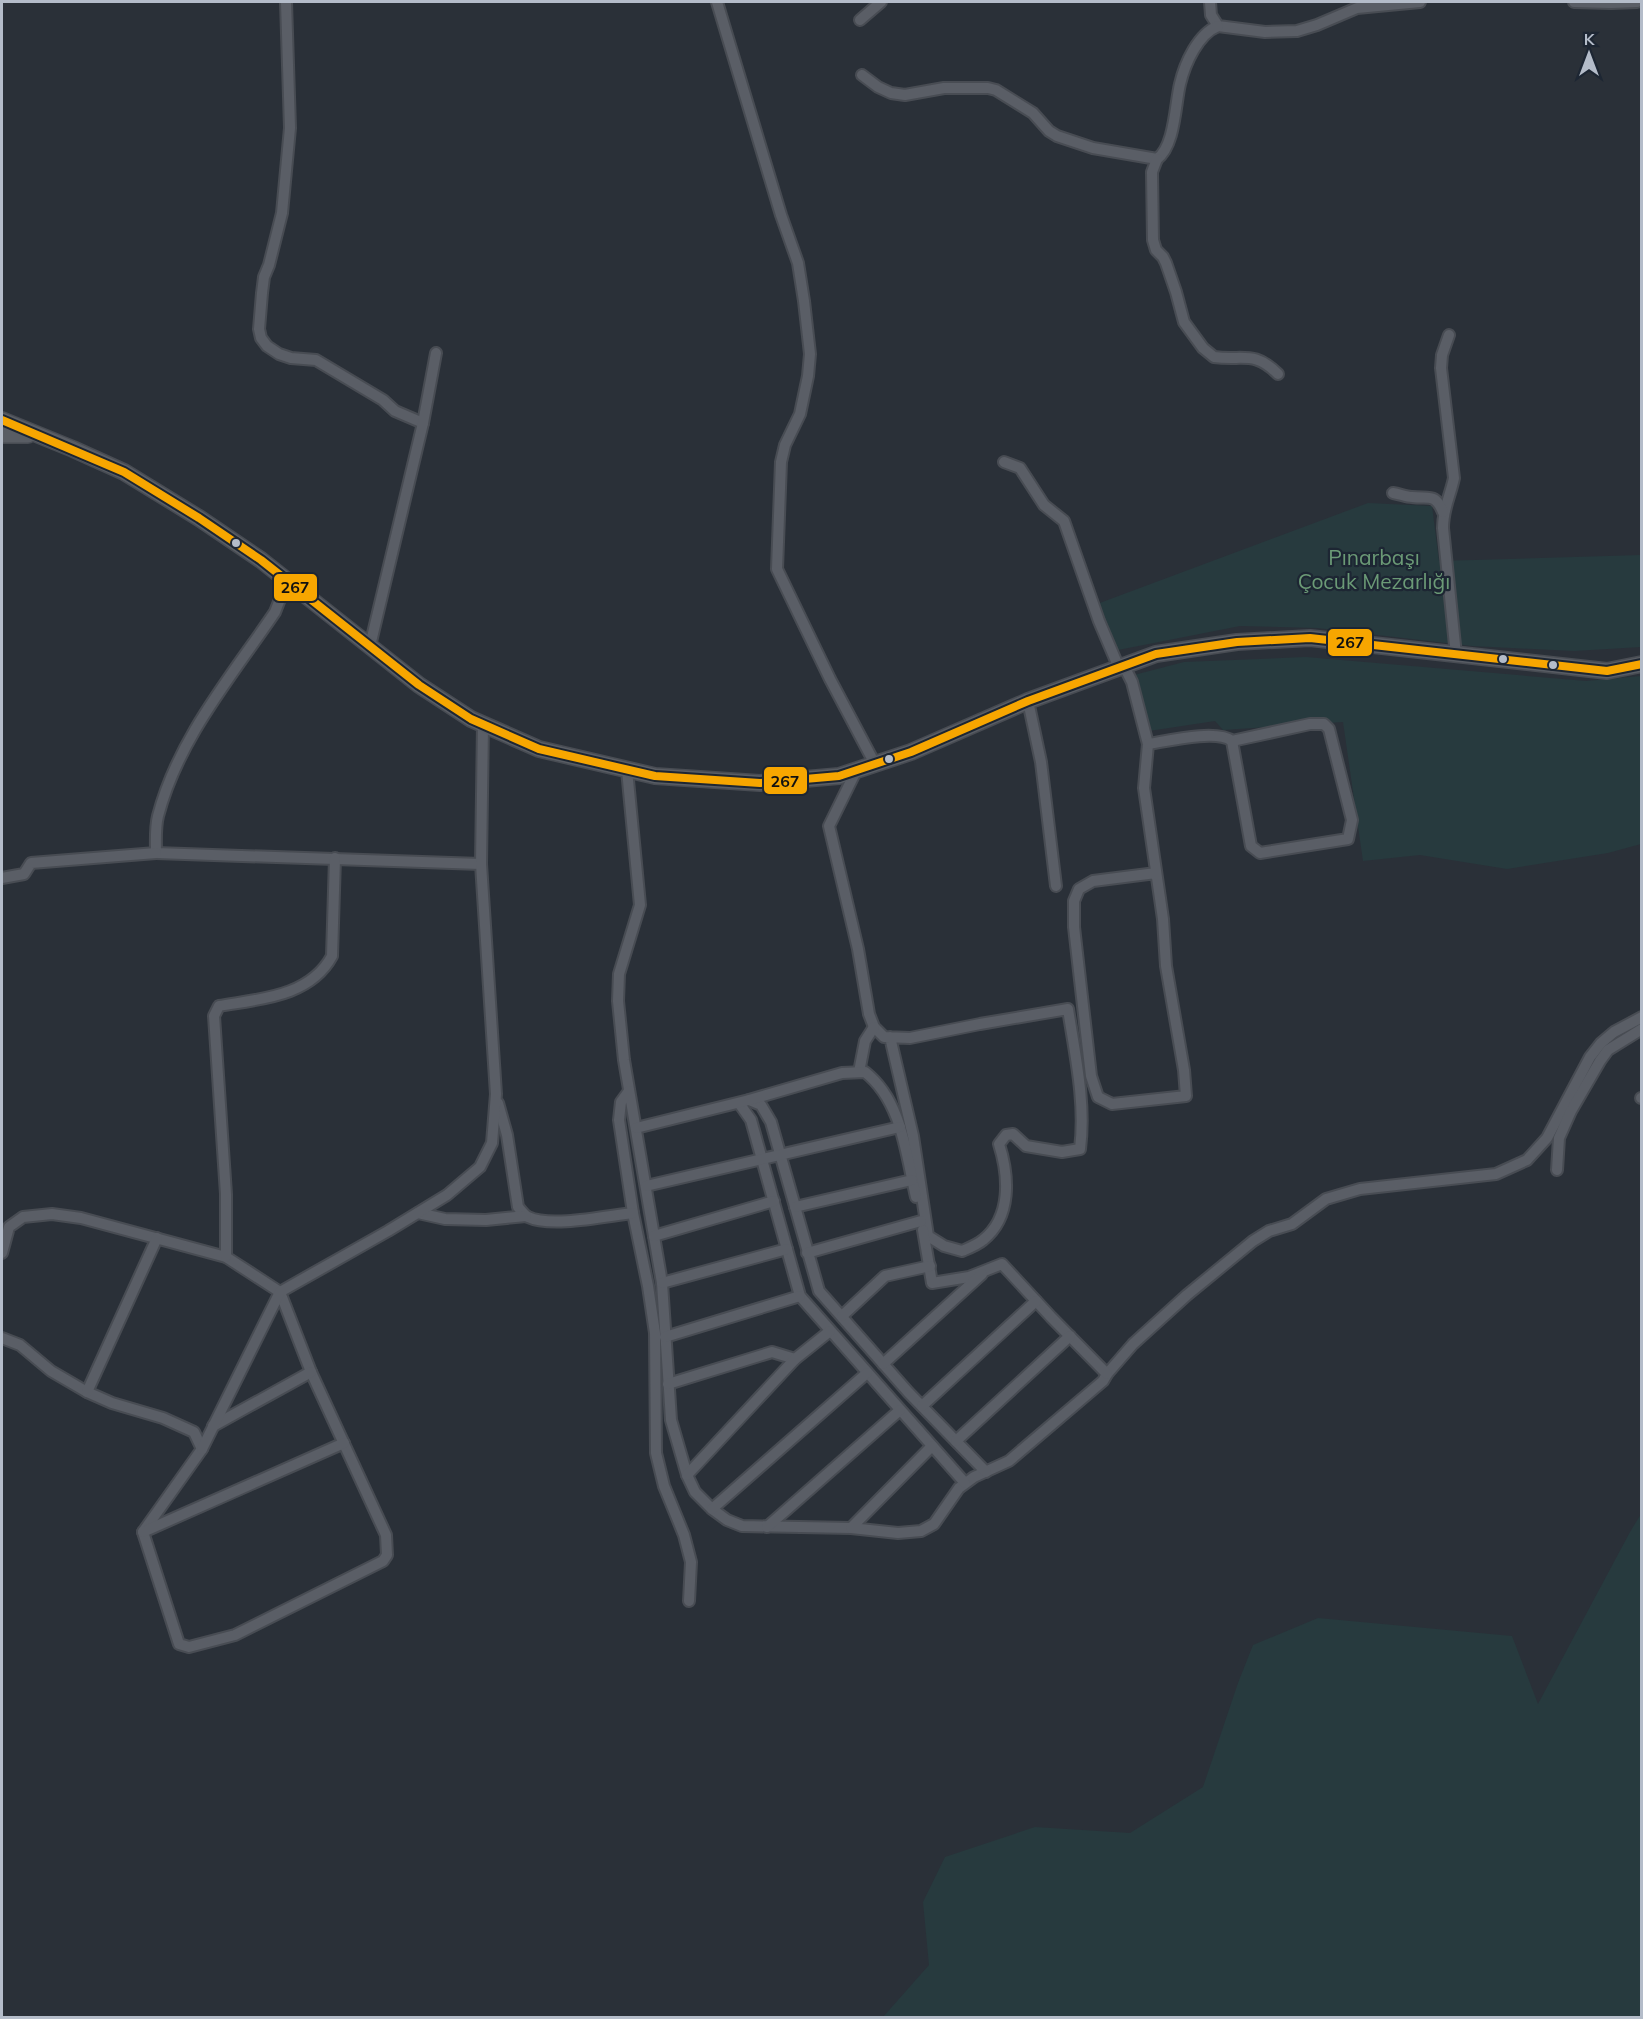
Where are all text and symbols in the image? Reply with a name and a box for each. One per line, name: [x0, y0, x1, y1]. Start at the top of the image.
north arrow: [1559, 24, 1619, 84]
text: K: [1584, 29, 1596, 49]
unlabelled marker: [230, 537, 242, 549]
park label: Pınarbaşı Çocuk Mezarlığı: [1298, 544, 1450, 594]
line badge: 267: [273, 573, 318, 602]
text: 267: [281, 577, 309, 597]
line badge: 267: [1327, 628, 1373, 657]
text: 267: [1336, 632, 1364, 652]
unlabelled marker: [1497, 653, 1509, 665]
unlabelled marker: [1547, 659, 1559, 671]
unlabelled marker: [883, 753, 895, 765]
line badge: 267: [763, 766, 808, 795]
text: 267: [771, 771, 799, 791]

